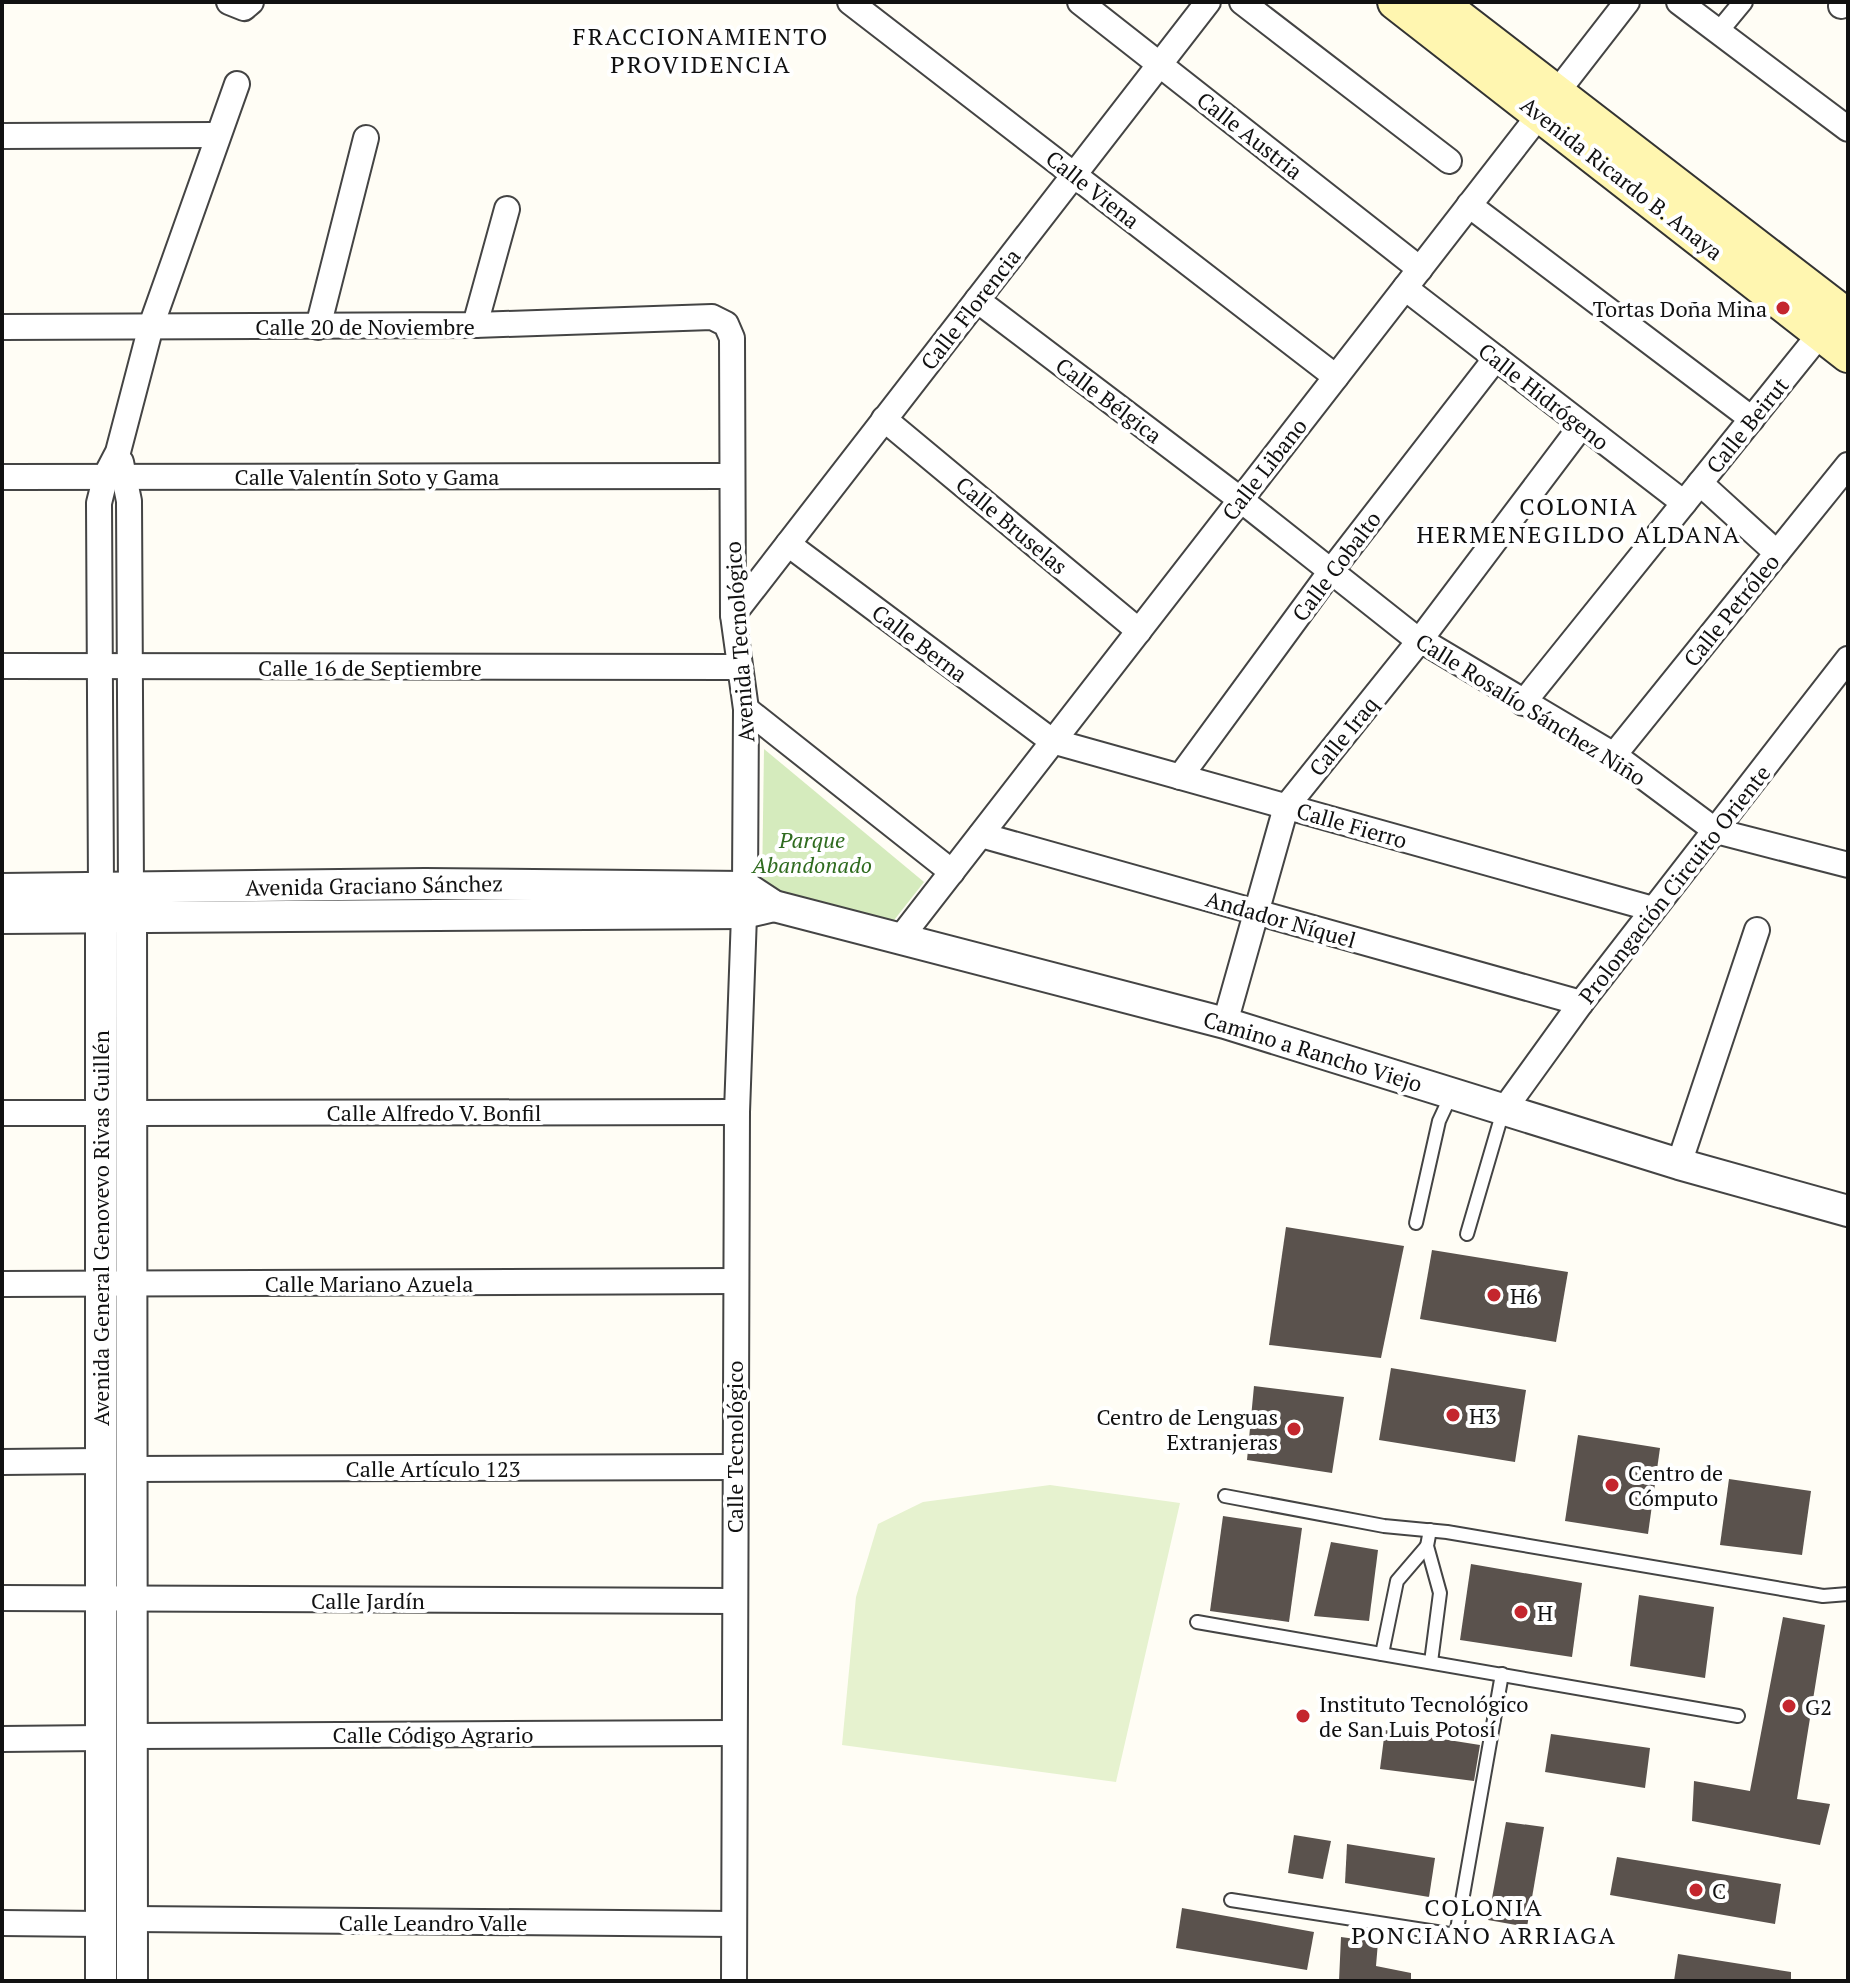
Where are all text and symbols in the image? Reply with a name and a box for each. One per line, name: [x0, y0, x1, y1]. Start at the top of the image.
district label: FRACCIONAMIENTO PROVIDENCIA: [573, 20, 829, 80]
street label: Calle Austria: [1191, 85, 1309, 185]
street label: Avenida Ricardo B. Anaya: [1515, 90, 1729, 266]
street label: Calle Viena: [1040, 143, 1146, 235]
street label: Calle Florencia: [914, 242, 1026, 376]
place label: Tortas Doña Mina: [1593, 294, 1767, 323]
marker: Tortas Doña Mina: [1774, 299, 1792, 317]
street label: Calle 20 de Noviembre: [255, 312, 475, 341]
street label: Calle Hidrógeno: [1473, 336, 1615, 456]
street label: Calle Bélgica: [1050, 351, 1168, 449]
street label: Calle Beirut: [1699, 371, 1795, 479]
street label: Calle Libano: [1215, 412, 1313, 526]
street label: Calle Valentín Soto y Gama: [235, 462, 499, 491]
street label: Calle Bruselas: [950, 470, 1074, 580]
district label: COLONIA HERMENEGILDO ALDANA: [1417, 490, 1741, 550]
street label: Calle Cobalto: [1285, 505, 1387, 627]
street label: Avenida Tecnológico: [718, 541, 760, 743]
street label: Calle Petróleo: [1677, 548, 1785, 672]
street label: Calle Berna: [866, 598, 974, 688]
street label: Calle Rosalío Sánchez Niño: [1410, 626, 1652, 792]
street label: Calle 16 de Septiembre: [258, 653, 482, 682]
street label: Calle Iraq: [1302, 690, 1384, 782]
street label: Prolongación Circuito Oriente: [1572, 759, 1776, 1009]
street label: Calle Fierro: [1293, 795, 1411, 855]
park label: Parque Abandonado: [750, 825, 872, 879]
street label: Avenida Graciano Sánchez: [245, 868, 503, 902]
street label: Andador Níquel: [1203, 884, 1359, 954]
street label: Camino a Rancho Viejo: [1200, 1004, 1426, 1098]
street label: Avenida General Genovevo Rivas Guillén: [86, 1030, 115, 1426]
street label: Calle Alfredo V. Bonfil: [327, 1098, 541, 1127]
street label: Calle Mariano Azuela: [265, 1269, 473, 1298]
place label: H6: [1510, 1281, 1538, 1310]
marker: H6: [1485, 1286, 1503, 1304]
street label: Calle Tecnológico: [720, 1361, 749, 1533]
place label: H3: [1469, 1401, 1497, 1430]
place label: Centro de Lenguas Extranjeras: [1096, 1402, 1278, 1456]
marker: H3: [1444, 1406, 1462, 1424]
marker: Centro de Lenguas Extranjeras: [1285, 1420, 1303, 1438]
street label: Calle Artículo 123: [346, 1454, 520, 1483]
place label: Centro de Cómputo: [1628, 1458, 1723, 1512]
marker: Centro de Cómputo: [1603, 1476, 1621, 1494]
street label: Calle Jardín: [311, 1586, 425, 1615]
place label: H: [1537, 1598, 1553, 1627]
marker: H: [1512, 1603, 1530, 1621]
place label: Instituto Tecnológico de San Luis Potosí: [1319, 1689, 1528, 1743]
place label: G2: [1805, 1692, 1832, 1721]
marker: G2: [1780, 1697, 1798, 1715]
marker: Instituto Tecnológico de San Luis Potosí: [1294, 1707, 1312, 1725]
street label: Calle Código Agrario: [333, 1720, 533, 1749]
place label: C: [1712, 1876, 1726, 1905]
marker: C: [1687, 1881, 1705, 1899]
district label: COLONIA PONCIANO ARRIAGA: [1351, 1891, 1617, 1951]
street label: Calle Leandro Valle: [339, 1908, 527, 1937]

